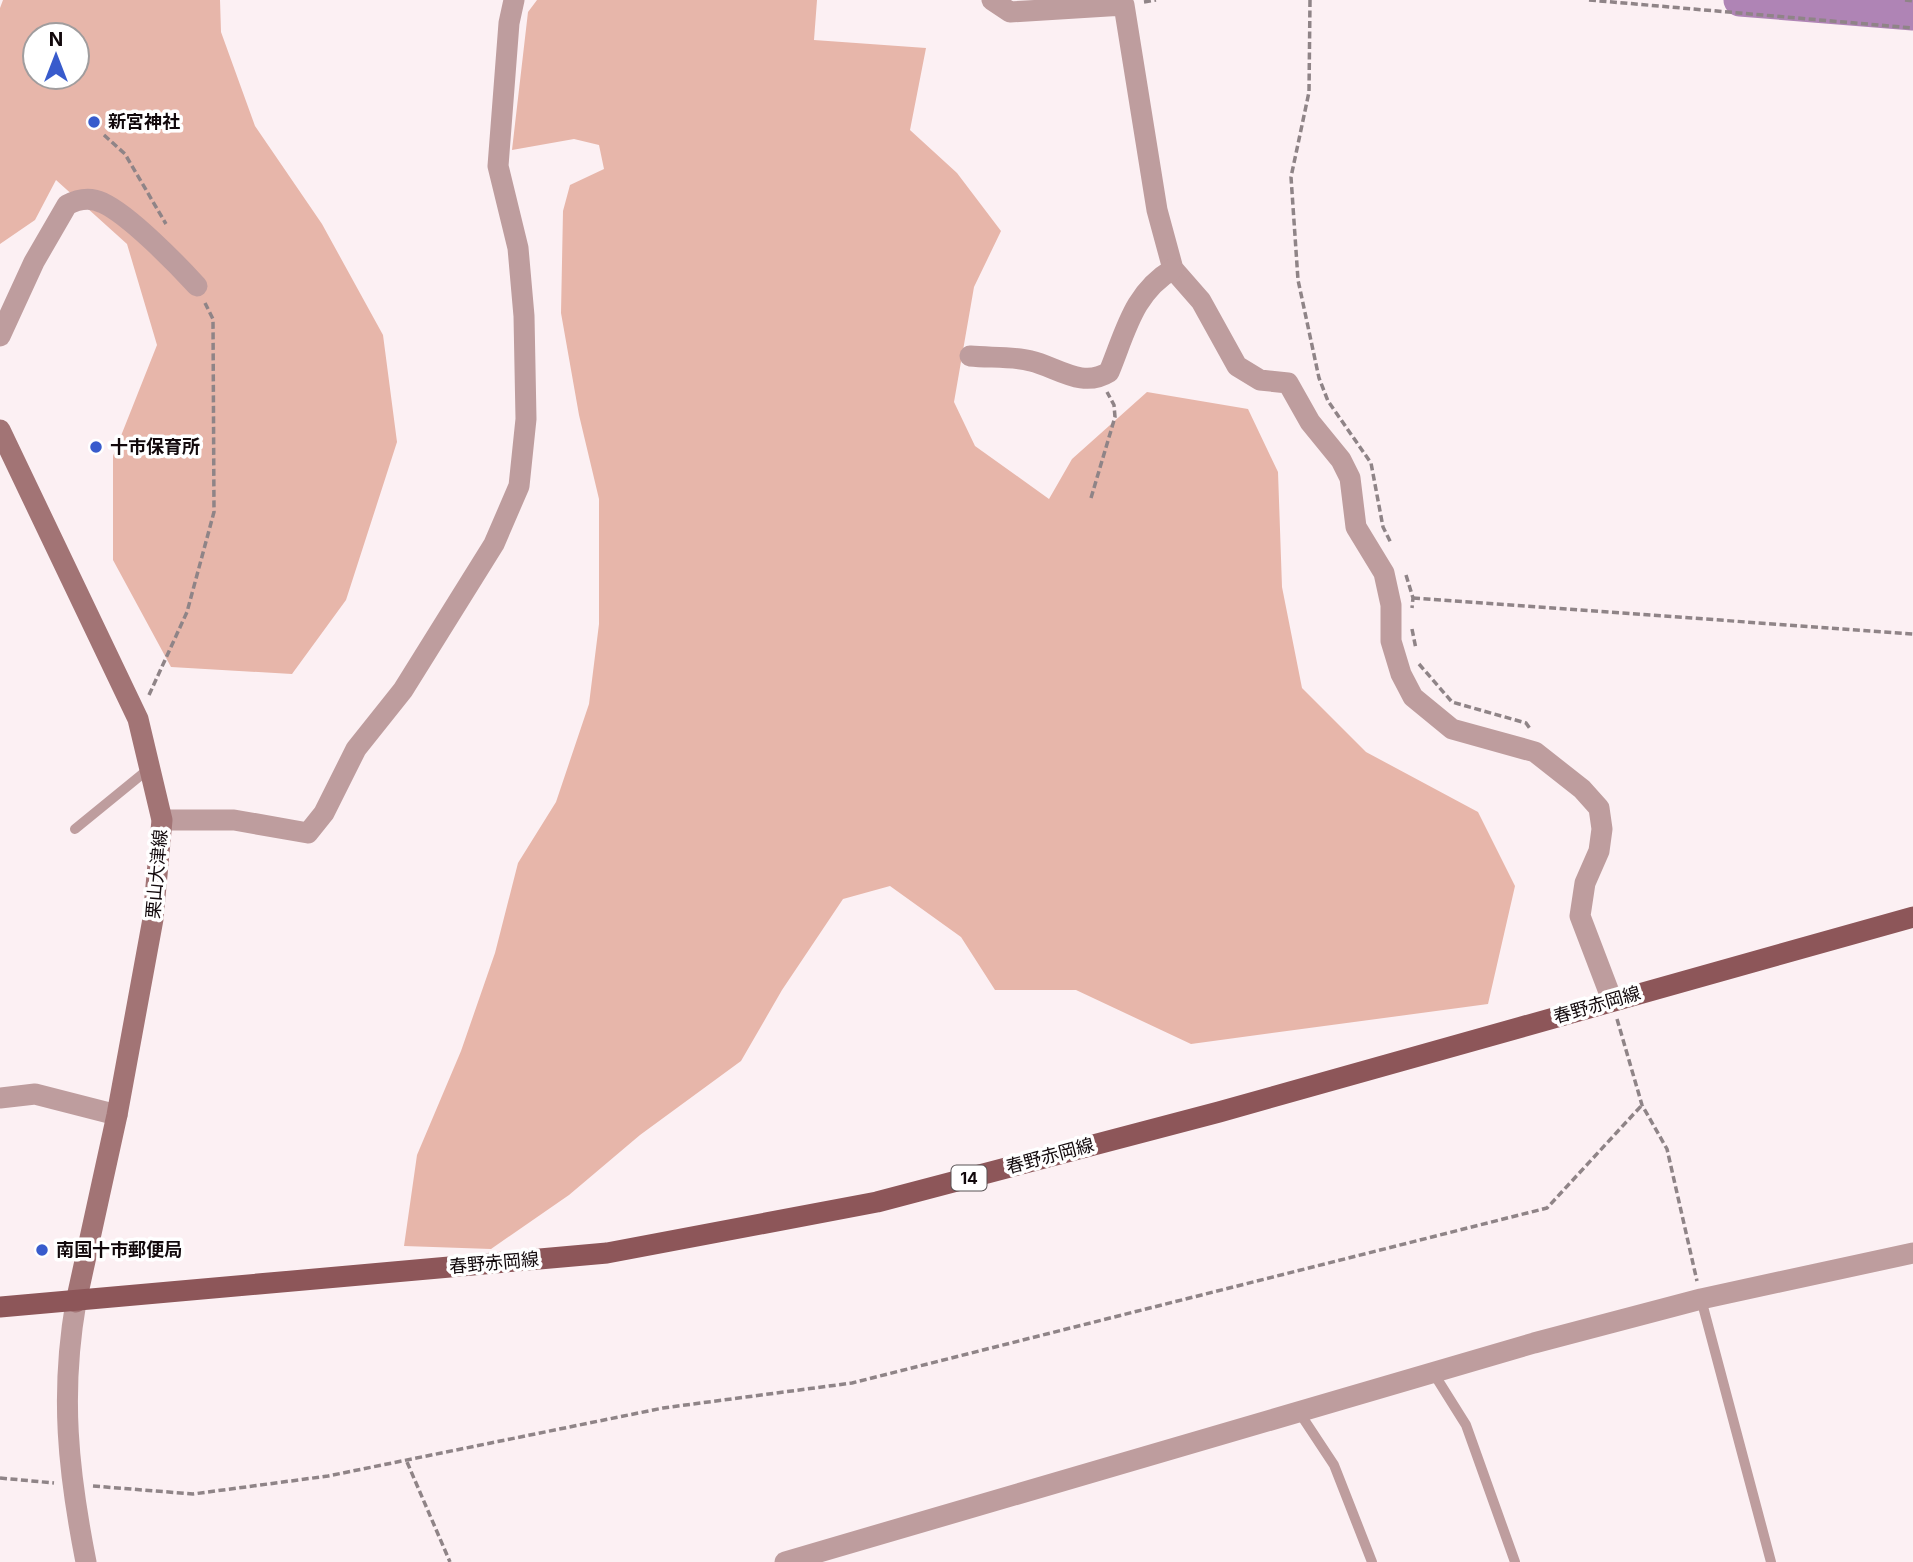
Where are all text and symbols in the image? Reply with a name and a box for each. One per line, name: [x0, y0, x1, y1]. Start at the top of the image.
north arrow: [21, 21, 91, 91]
text: N: [49, 28, 63, 51]
place label: 新宮神社: [108, 111, 180, 132]
marker: 新宮神社: [86, 114, 102, 130]
place label: 十市保育所: [110, 436, 200, 457]
marker: 十市保育所: [88, 439, 104, 455]
street label: 栗山大津線: [142, 828, 171, 920]
street label: 春野赤岡線: [1551, 982, 1643, 1027]
street label: 春野赤岡線: [1004, 1134, 1096, 1177]
road number: 14: [951, 1166, 986, 1190]
place label: 南国十市郵便局: [56, 1239, 182, 1260]
marker: 南国十市郵便局: [34, 1242, 50, 1258]
street label: 春野赤岡線: [448, 1248, 540, 1277]

